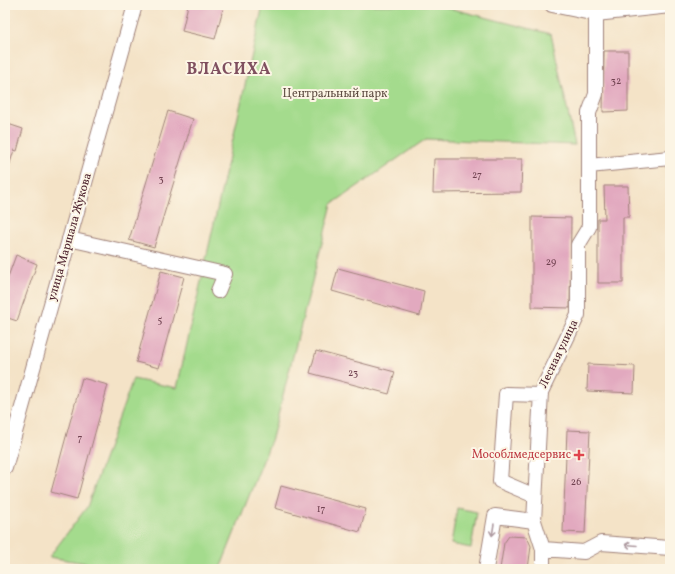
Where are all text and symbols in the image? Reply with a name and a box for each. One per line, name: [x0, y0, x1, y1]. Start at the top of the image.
district label: ВЛАСИХА: [187, 59, 271, 81]
house number: 32: [611, 74, 621, 88]
park label: Центральный парк: [282, 86, 388, 102]
house number: 27: [472, 168, 482, 182]
street label: улица Маршала Жукова: [44, 171, 96, 303]
house number: 3: [158, 172, 164, 186]
house number: 29: [546, 255, 556, 269]
house number: 5: [158, 313, 163, 327]
street label: Лесная улица: [536, 317, 582, 391]
house number: 23: [348, 366, 358, 380]
house number: 7: [78, 431, 83, 445]
place label: Мособлмедсервис: [472, 447, 571, 463]
marker: Мособлмедсервис: [574, 450, 584, 460]
house number: 26: [571, 475, 581, 489]
house number: 17: [317, 502, 326, 516]
one-way arrow: [489, 523, 497, 536]
one-way arrow: [625, 542, 638, 549]

